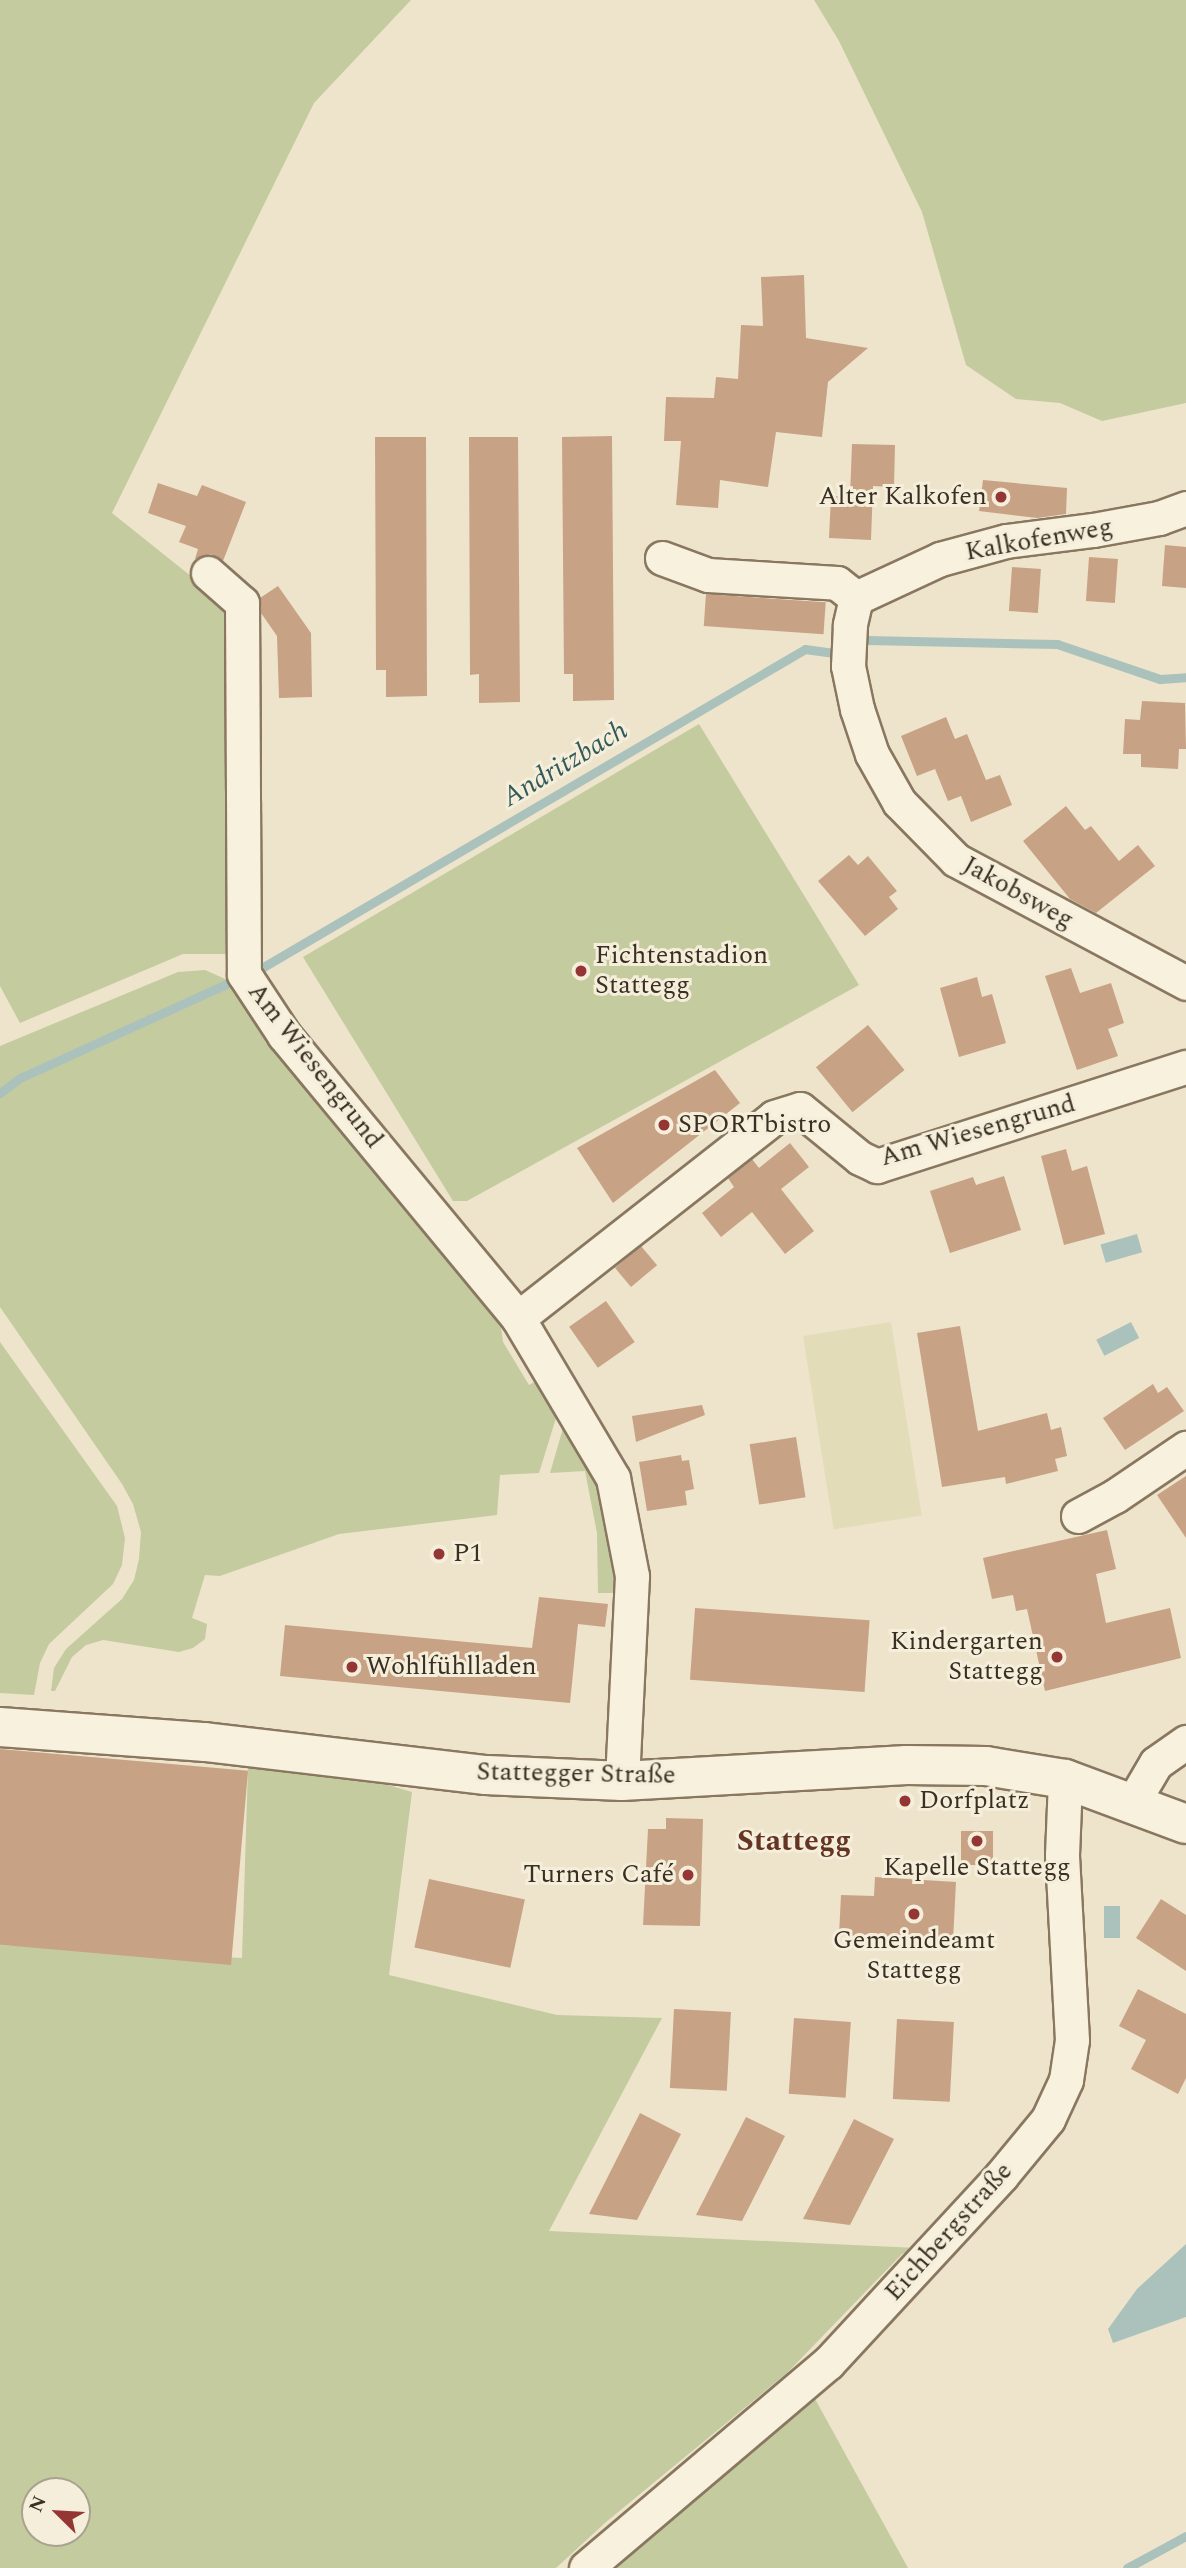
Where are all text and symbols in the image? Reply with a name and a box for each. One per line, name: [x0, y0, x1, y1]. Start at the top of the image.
place label: Alter Kalkofen: [818, 481, 987, 513]
marker: Alter Kalkofen: [993, 489, 1009, 505]
street label: Kalkofenweg: [963, 512, 1115, 568]
water label: Andritzbach: [496, 714, 634, 814]
street label: Jakobsweg: [957, 850, 1079, 936]
place label: Fichtenstadion Stattegg: [595, 940, 768, 1002]
marker: Fichtenstadion Stattegg: [573, 963, 589, 979]
street label: Am Wiesengrund: [241, 977, 389, 1155]
street label: Am Wiesengrund: [877, 1088, 1079, 1174]
place label: SPORTbistro: [678, 1109, 831, 1141]
marker: SPORTbistro: [656, 1117, 672, 1133]
place label: P1: [453, 1538, 483, 1570]
marker: P1: [431, 1546, 447, 1562]
place label: Kindergarten Stattegg: [890, 1626, 1043, 1688]
marker: Kindergarten Stattegg: [1049, 1649, 1065, 1665]
place label: Wohlfühlladen: [366, 1651, 537, 1683]
marker: Wohlfühlladen: [344, 1659, 360, 1675]
street label: Stattegger Straße: [476, 1757, 676, 1791]
place label: Dorfplatz: [919, 1785, 1029, 1817]
marker: Dorfplatz: [897, 1793, 913, 1809]
district label: Stattegg: [737, 1823, 851, 1859]
marker: Kapelle Stattegg: [969, 1833, 985, 1849]
place label: Kapelle Stattegg: [883, 1852, 1071, 1884]
place label: Turners Café: [523, 1859, 674, 1891]
marker: Turners Café: [680, 1867, 696, 1883]
marker: Gemeindeamt Stattegg: [906, 1906, 922, 1922]
place label: Gemeindeamt Stattegg: [833, 1925, 995, 1986]
street label: Eichbergstraße: [879, 2156, 1019, 2308]
north arrow: [21, 2477, 91, 2547]
text: N: [22, 2491, 55, 2517]

